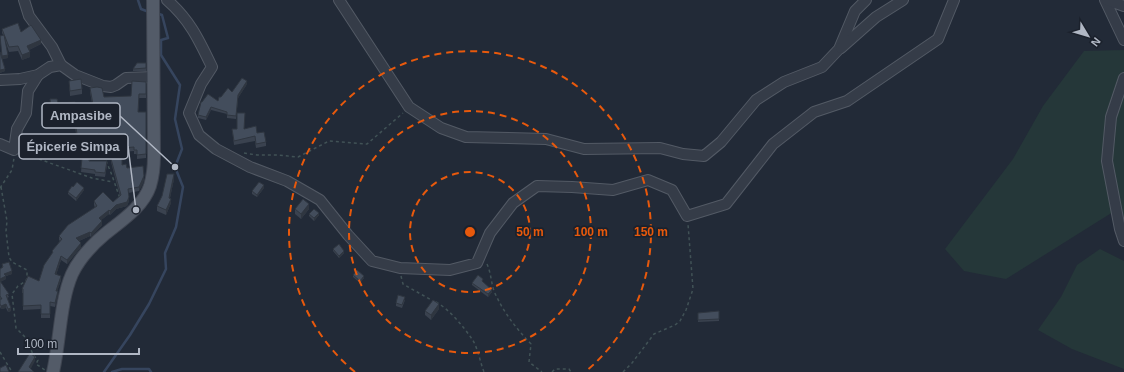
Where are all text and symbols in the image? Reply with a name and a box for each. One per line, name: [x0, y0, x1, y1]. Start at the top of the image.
north arrow: [1068, 16, 1108, 56]
text: N: [1089, 35, 1103, 49]
callout: Ampasibe: [42, 103, 120, 128]
text: Ampasibe: [50, 108, 112, 123]
callout: Épicerie Simpa: [19, 134, 128, 159]
text: Épicerie Simpa: [26, 139, 120, 154]
centre of rings: [463, 225, 477, 239]
text: 50 m: [516, 225, 544, 239]
text: 100 m: [574, 225, 608, 239]
text: 150 m: [634, 225, 668, 239]
scale bar: [18, 330, 139, 356]
text: 100 m: [24, 337, 57, 351]

